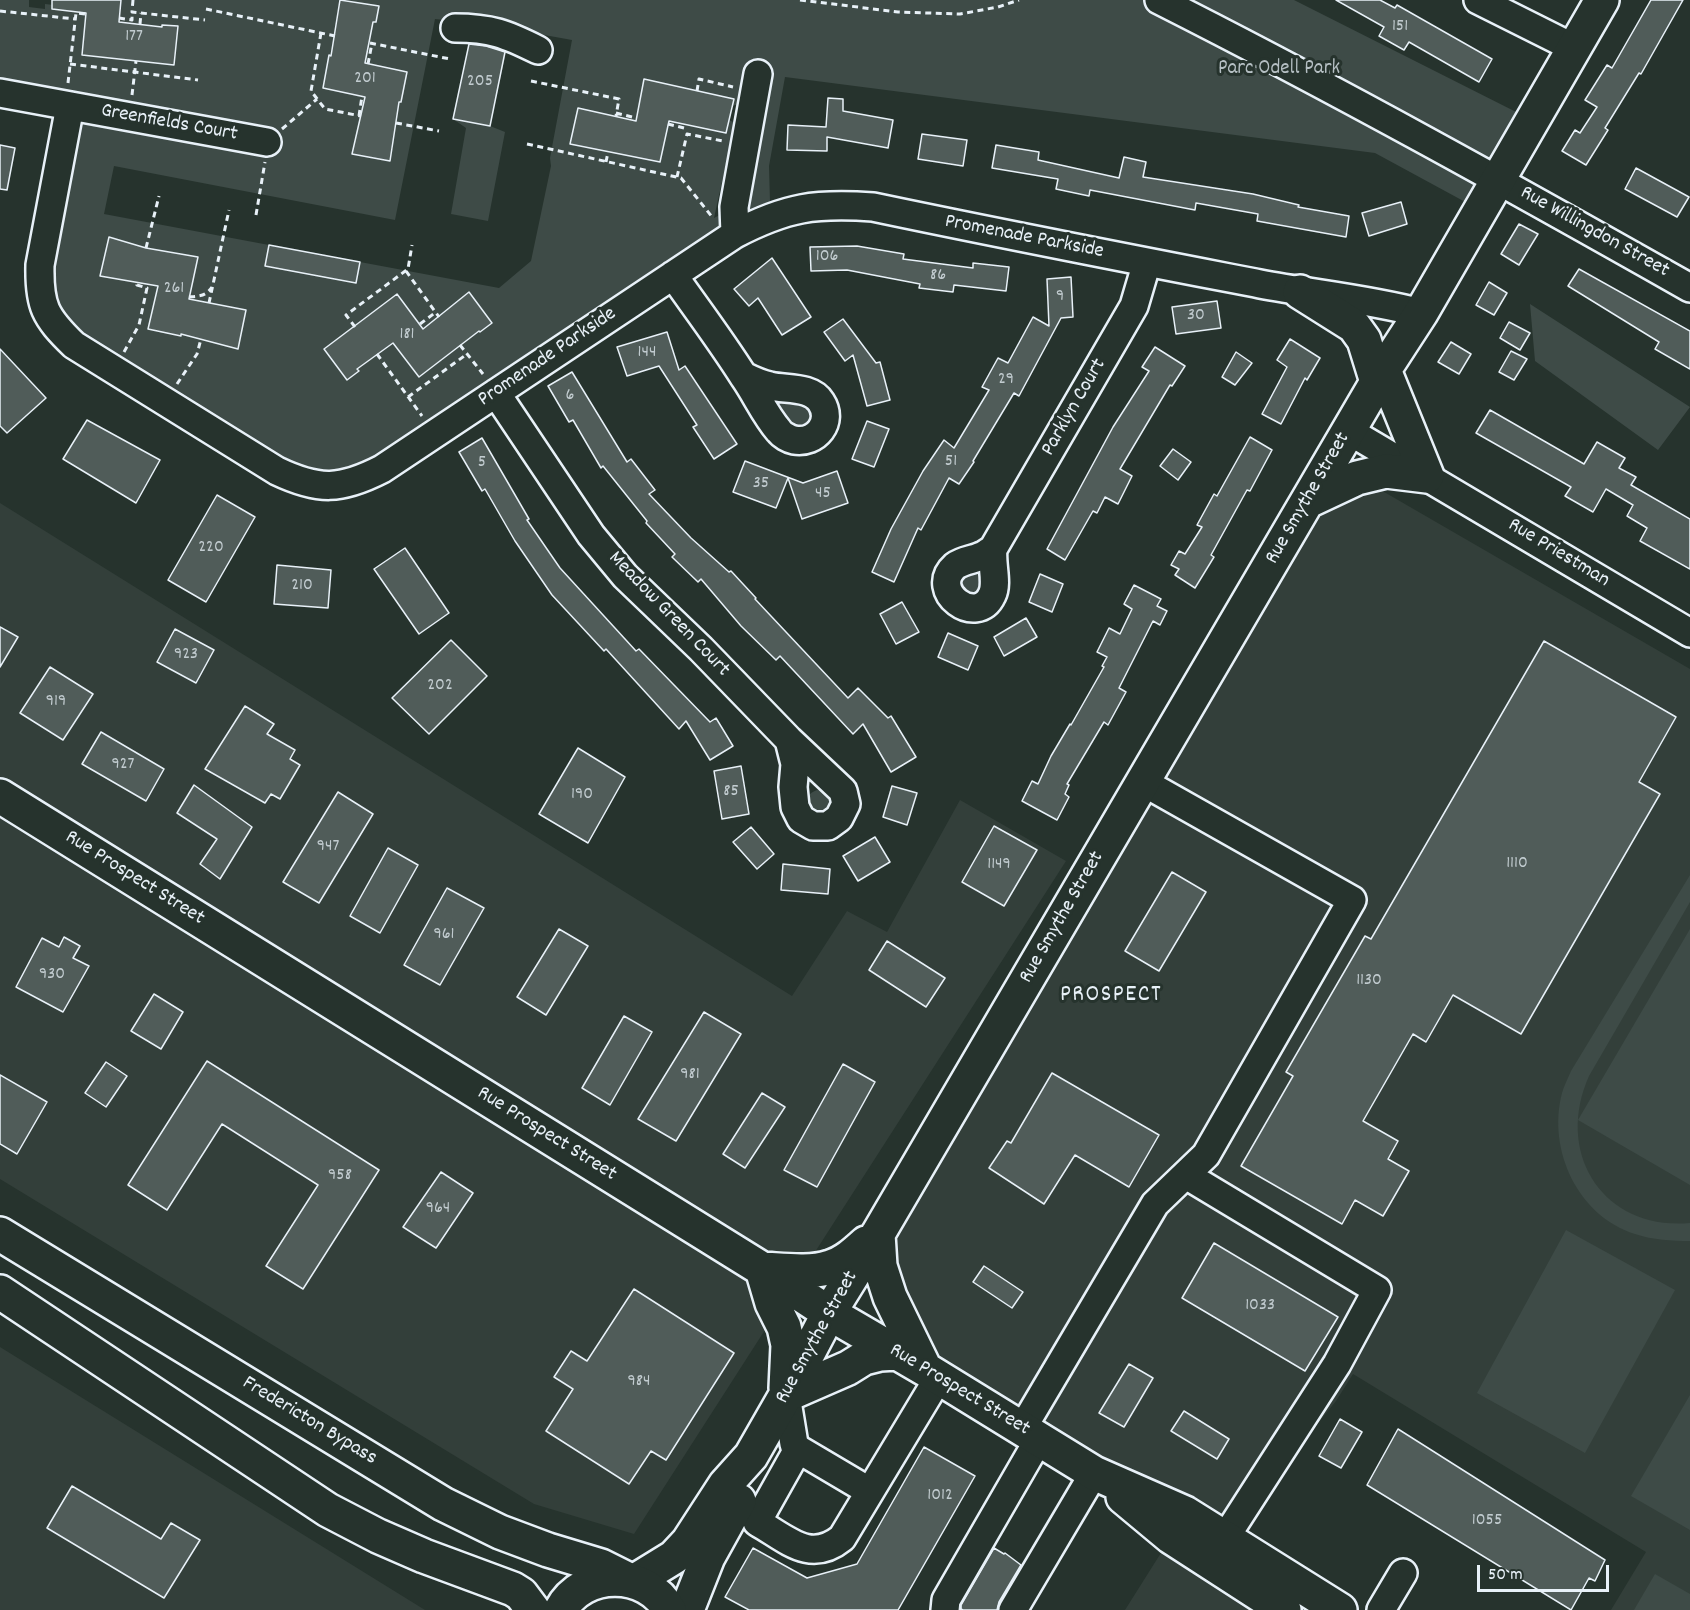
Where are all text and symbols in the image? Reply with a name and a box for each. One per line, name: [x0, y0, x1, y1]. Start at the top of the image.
house number: 151: [1392, 17, 1408, 39]
house number: 177: [125, 27, 143, 49]
park label: Parc Odell Park: [1218, 57, 1340, 83]
house number: 201: [354, 69, 376, 91]
house number: 205: [467, 72, 493, 94]
street label: Greenfields Court: [99, 100, 239, 148]
street label: Rue Willingdon Street: [1515, 182, 1673, 284]
street label: Promenade Parkside: [942, 210, 1106, 266]
house number: 106: [816, 247, 838, 269]
house number: 86: [930, 266, 946, 288]
house number: 261: [164, 279, 184, 301]
house number: 9: [1056, 287, 1064, 309]
street label: Promenade Parkside: [474, 302, 622, 414]
house number: 30: [1187, 306, 1205, 328]
house number: 181: [399, 325, 415, 347]
house number: 144: [638, 343, 656, 365]
street label: Parklyn Court: [1037, 355, 1113, 461]
house number: 29: [998, 370, 1014, 392]
house number: 6: [566, 386, 574, 408]
street label: Rue Smythe Street: [1261, 429, 1357, 569]
house number: 51: [945, 452, 957, 474]
house number: 5: [478, 453, 486, 475]
house number: 35: [753, 474, 769, 496]
house number: 45: [815, 484, 831, 506]
street label: Rue Priestman: [1503, 514, 1613, 594]
house number: 220: [198, 538, 224, 560]
street label: Meadow Green Court: [602, 547, 734, 683]
house number: 210: [291, 576, 313, 598]
house number: 923: [174, 645, 198, 667]
house number: 202: [427, 676, 453, 698]
house number: 919: [46, 692, 66, 714]
house number: 927: [111, 755, 135, 777]
house number: 85: [723, 782, 739, 804]
house number: 190: [571, 785, 593, 807]
street label: Rue Prospect Street: [60, 826, 208, 932]
house number: 947: [317, 837, 339, 859]
street label: Rue Smythe Street: [1015, 848, 1111, 988]
house number: 1110: [1506, 854, 1528, 876]
house number: 1149: [987, 855, 1011, 877]
house number: 961: [433, 925, 455, 947]
house number: 930: [39, 965, 65, 987]
house number: 1130: [1356, 971, 1382, 993]
district label: PROSPECT: [1060, 983, 1162, 1011]
house number: 981: [680, 1065, 700, 1087]
street label: Rue Prospect Street: [472, 1082, 620, 1188]
house number: 958: [328, 1166, 352, 1188]
house number: 964: [426, 1199, 450, 1221]
street label: Rue Smythe Street: [771, 1267, 865, 1409]
house number: 1033: [1245, 1296, 1275, 1318]
street label: Rue Prospect Street: [884, 1339, 1034, 1443]
street label: Fredericton Bypass: [237, 1372, 381, 1472]
house number: 984: [628, 1372, 650, 1394]
house number: 1012: [927, 1486, 953, 1508]
house number: 1055: [1472, 1511, 1502, 1533]
scale bar: [1480, 1553, 1612, 1591]
text: 50 m: [1488, 1563, 1523, 1588]

